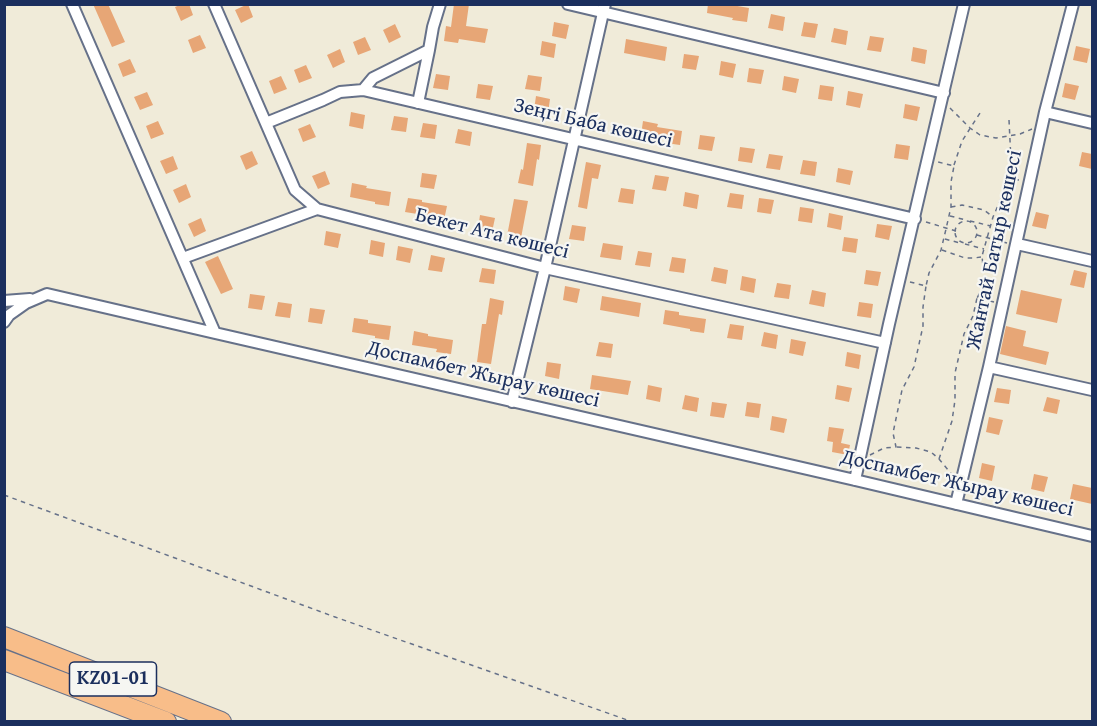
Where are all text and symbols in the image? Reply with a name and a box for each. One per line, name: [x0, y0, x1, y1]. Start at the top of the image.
street label: Зеңгі Баба көшесі: [511, 93, 675, 155]
street label: Жантай Батыр көшесі: [962, 148, 1028, 352]
street label: Бекет Ата көшесі: [413, 203, 571, 265]
street label: Доспамбет Жырау көшесі: [364, 336, 602, 414]
street label: Доспамбет Жырау көшесі: [838, 445, 1076, 523]
road number: KZ01-01: [70, 662, 156, 696]

